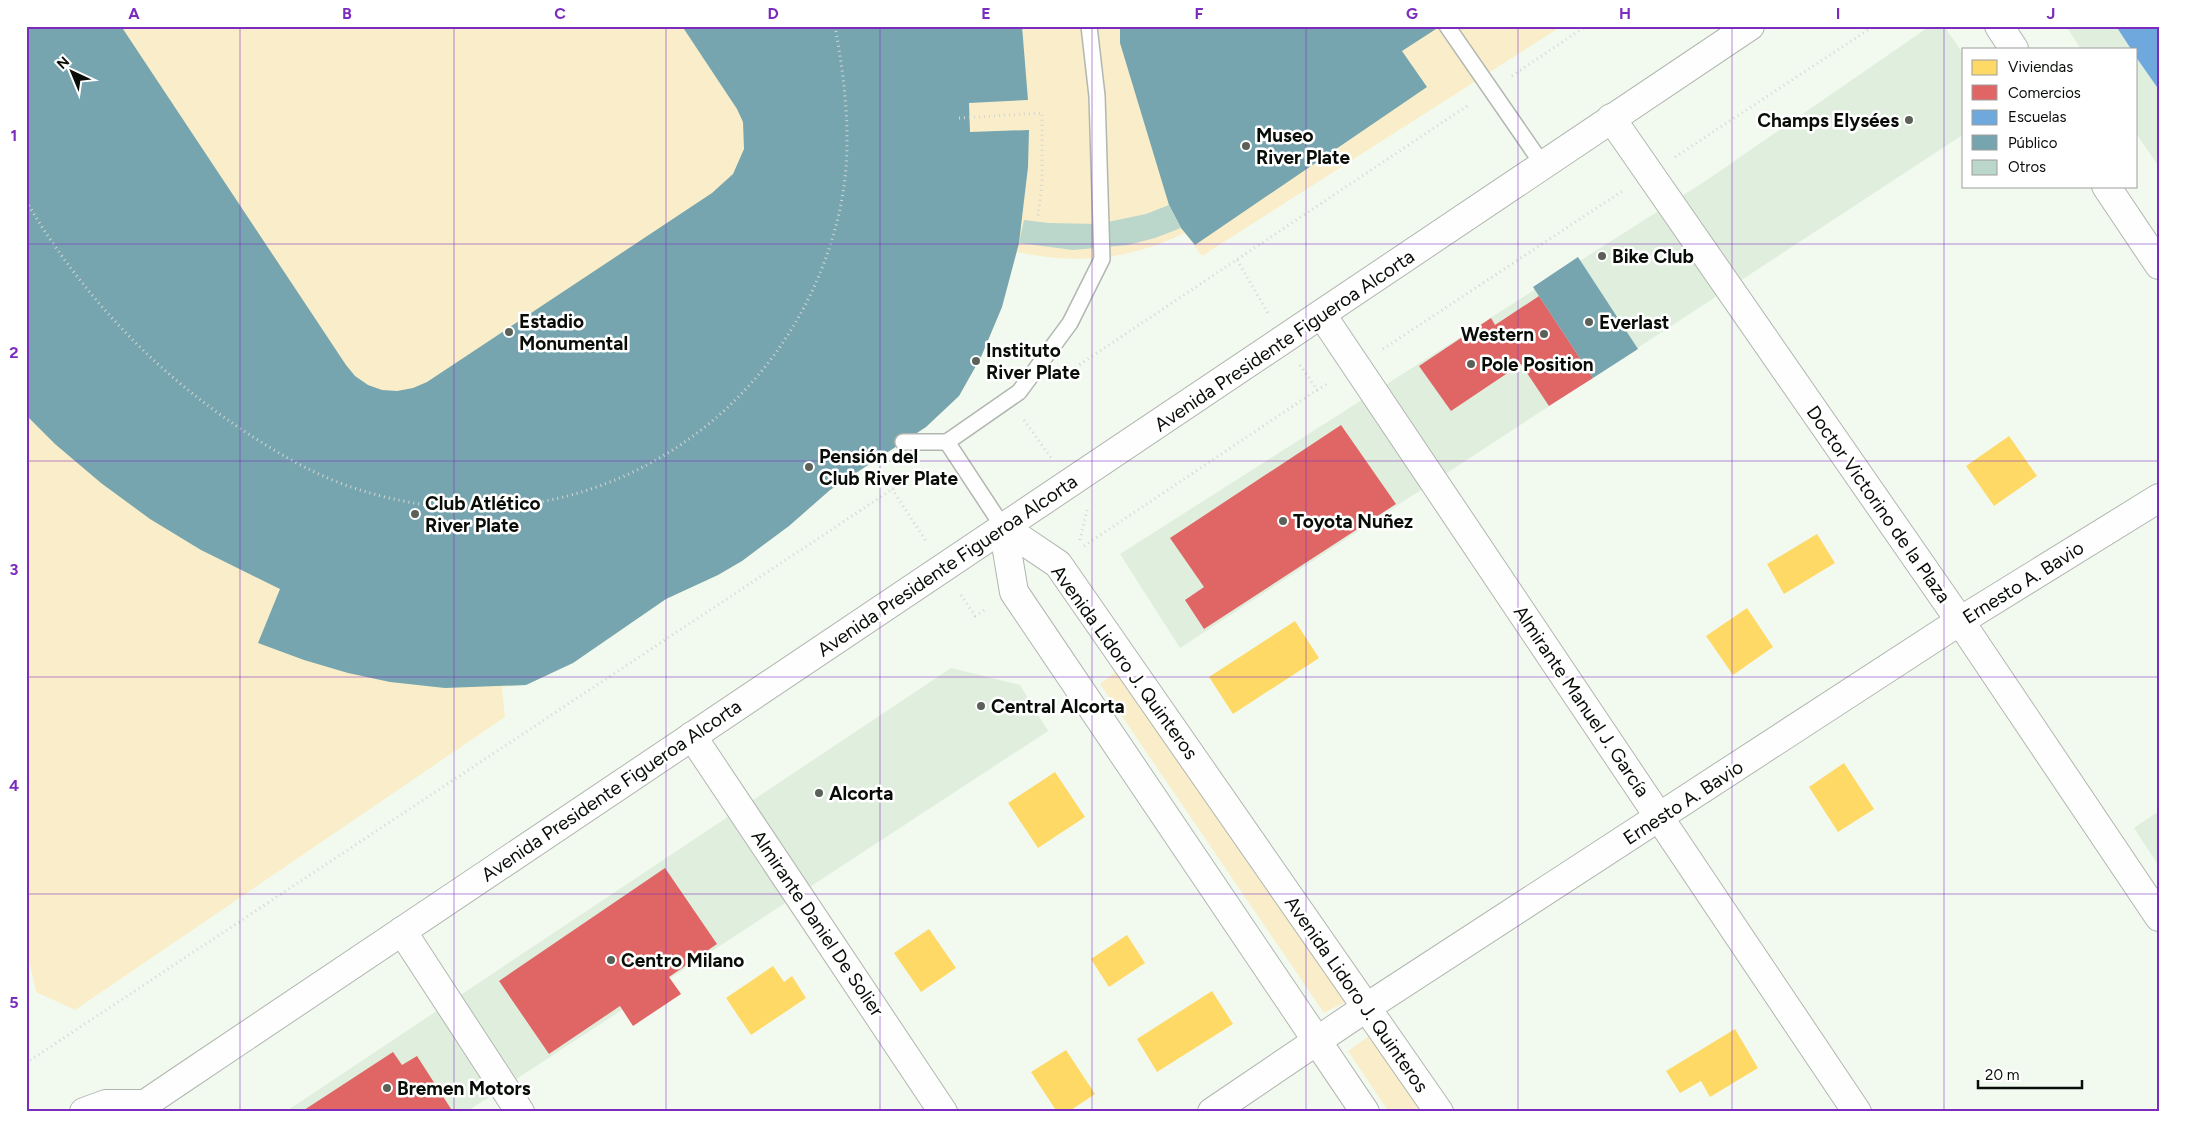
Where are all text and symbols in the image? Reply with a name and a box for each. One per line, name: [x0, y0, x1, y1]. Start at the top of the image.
text: A: [128, 4, 140, 23]
text: B: [342, 4, 352, 23]
text: C: [554, 4, 566, 23]
text: D: [767, 4, 779, 23]
text: E: [981, 4, 991, 23]
text: F: [1195, 4, 1204, 23]
text: G: [1406, 4, 1418, 23]
text: H: [1619, 4, 1631, 23]
text: I: [1836, 4, 1840, 23]
text: J: [2047, 4, 2055, 23]
north arrow: [48, 48, 98, 98]
legend: [1962, 48, 2138, 188]
text: N: [54, 53, 73, 73]
text: Viviendas: [2008, 58, 2073, 76]
text: Comercios: [2008, 84, 2081, 102]
text: Escuelas: [2008, 108, 2067, 126]
place label: Champs Elysées: [1757, 109, 1899, 132]
marker: Champs Elysées: [1903, 114, 1915, 126]
place label: Museo River Plate: [1256, 124, 1350, 169]
text: 1: [11, 126, 17, 145]
text: Público: [2008, 134, 2058, 152]
marker: Museo River Plate: [1240, 140, 1252, 152]
text: Otros: [2008, 158, 2046, 176]
street label: Avenida Presidente Figueroa Alcorta: [1150, 245, 1419, 436]
place label: Bike Club: [1612, 245, 1694, 268]
marker: Bike Club: [1596, 250, 1608, 262]
place label: Estadio Monumental: [519, 310, 628, 355]
place label: Everlast: [1599, 311, 1670, 334]
marker: Everlast: [1583, 316, 1595, 328]
place label: Western: [1461, 323, 1534, 346]
marker: Estadio Monumental: [503, 326, 515, 338]
marker: Western: [1538, 328, 1550, 340]
place label: Instituto River Plate: [986, 339, 1080, 384]
text: 2: [9, 343, 19, 362]
place label: Pole Position: [1481, 353, 1594, 376]
marker: Instituto River Plate: [970, 355, 982, 367]
marker: Pole Position: [1465, 358, 1477, 370]
street label: Doctor Victorino de la Plaza: [1802, 401, 1956, 607]
place label: Pensión del Club River Plate: [819, 445, 959, 490]
marker: Pensión del Club River Plate: [803, 461, 815, 473]
street label: Avenida Presidente Figueroa Alcorta: [813, 470, 1082, 661]
place label: Club Atlético River Plate: [425, 492, 541, 537]
marker: Club Atlético River Plate: [409, 508, 421, 520]
place label: Toyota Nuñez: [1293, 510, 1413, 533]
marker: Toyota Nuñez: [1277, 515, 1289, 527]
street label: Ernesto A. Bavio: [1959, 536, 2088, 629]
text: 3: [10, 560, 19, 579]
street label: Avenida Lidoro J. Quinteros: [1046, 561, 1203, 764]
street label: Almirante Manuel J. García: [1509, 601, 1654, 801]
street label: Avenida Presidente Figueroa Alcorta: [477, 695, 746, 886]
place label: Central Alcorta: [991, 695, 1125, 718]
marker: Central Alcorta: [975, 700, 987, 712]
street label: Ernesto A. Bavio: [1619, 755, 1748, 850]
text: 4: [9, 776, 19, 795]
place label: Alcorta: [829, 782, 893, 805]
marker: Alcorta: [813, 787, 825, 799]
street label: Almirante Daniel De Solier: [747, 826, 889, 1021]
street label: Avenida Lidoro J. Quinteros: [1280, 892, 1433, 1097]
place label: Centro Milano: [621, 949, 744, 972]
marker: Centro Milano: [605, 954, 617, 966]
text: 5: [9, 993, 19, 1012]
scale bar: [1978, 1058, 2081, 1090]
text: 20 m: [1985, 1066, 2019, 1084]
place label: Bremen Motors: [397, 1077, 531, 1100]
marker: Bremen Motors: [381, 1082, 393, 1094]

